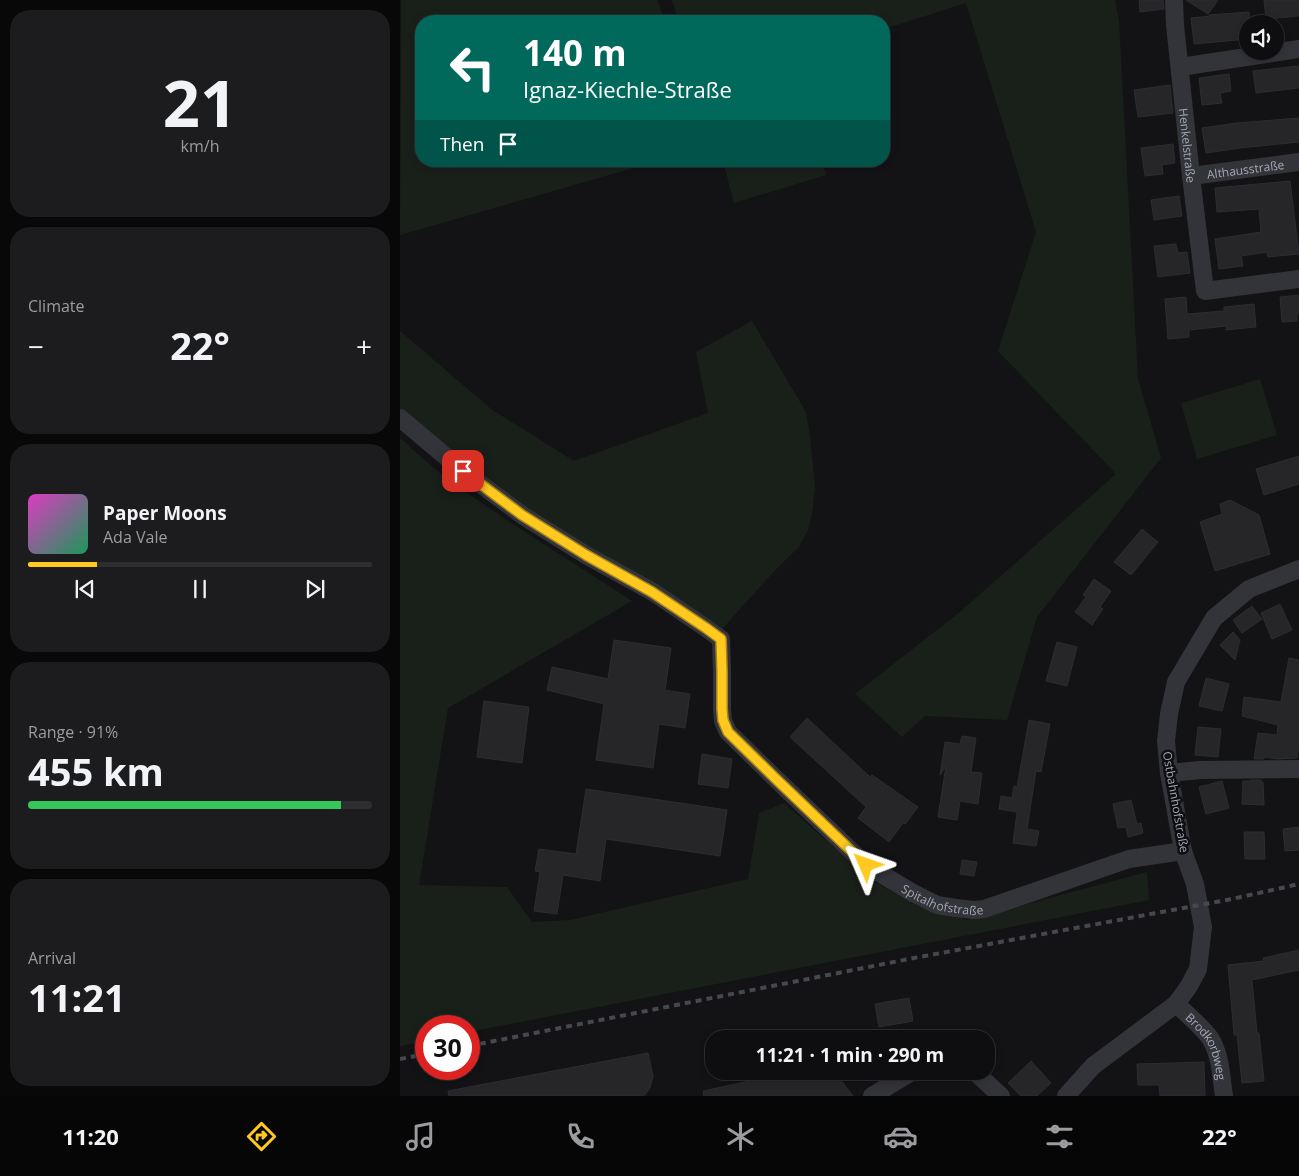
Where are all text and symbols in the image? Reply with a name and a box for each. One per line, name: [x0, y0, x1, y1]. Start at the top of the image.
map controls: [1239, 15, 1284, 60]
button: sound: [1239, 15, 1284, 60]
text: 140 m: [523, 29, 627, 76]
icon: left: [440, 35, 505, 100]
text: 21: [163, 58, 237, 146]
text: Ignaz-Kiechle-Straße: [523, 74, 732, 104]
street label: Henkelstraße: [1175, 107, 1200, 184]
icon: arrive: [494, 130, 522, 158]
text: Then: [440, 131, 484, 157]
text: km/h: [181, 135, 219, 157]
street label: Althausstraße: [1206, 155, 1285, 182]
text: Climate: [28, 295, 85, 317]
text: 22°: [170, 319, 230, 371]
text: −: [28, 327, 44, 365]
text: +: [356, 327, 372, 365]
pin: [442, 450, 484, 492]
icon: arrive: [449, 457, 477, 485]
text: Paper Moons: [103, 500, 227, 526]
text: Ada Vale: [103, 526, 167, 548]
icon: previous: [71, 575, 99, 603]
icon: pause: [186, 575, 214, 603]
icon: next: [301, 575, 329, 603]
text: Range · 91%: [28, 721, 118, 743]
text: 455 km: [28, 745, 164, 797]
street label: Ostbahnhofstraße: [1159, 750, 1193, 854]
position arrow: [839, 838, 891, 890]
street label: Spitalhofstraße: [898, 880, 984, 919]
text: Arrival: [28, 947, 76, 969]
text: 11:21: [28, 971, 126, 1023]
street label: Brodkorbweg: [1182, 1009, 1230, 1081]
speed limit sign: 30: [415, 1015, 480, 1080]
text: 11:21 · 1 min · 290 m: [756, 1042, 944, 1068]
icon: directions: [244, 1119, 279, 1154]
icon: music: [403, 1119, 438, 1154]
icon: phone: [563, 1119, 598, 1154]
icon: climate: [723, 1119, 758, 1154]
icon: car: [883, 1119, 918, 1154]
icon: filters: [1042, 1119, 1077, 1154]
text: 11:20: [62, 1121, 119, 1151]
text: 22°: [1202, 1121, 1237, 1151]

